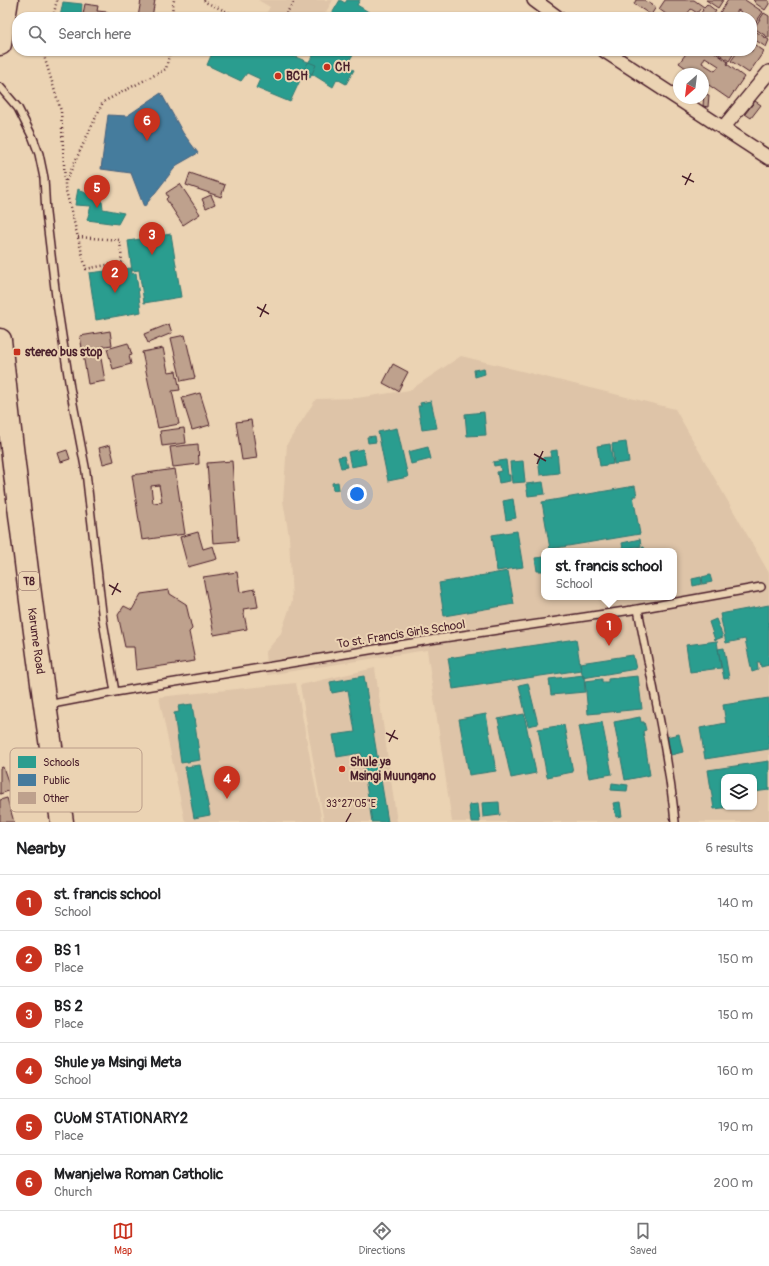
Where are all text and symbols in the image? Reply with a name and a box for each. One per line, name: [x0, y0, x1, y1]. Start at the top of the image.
search box: [12, 12, 757, 56]
icon: search: [26, 23, 48, 45]
text: Search here: [58, 25, 131, 44]
place label: CH: [335, 60, 350, 75]
marker: CH: [322, 62, 332, 72]
north arrow: [673, 68, 709, 104]
place label: BCH: [286, 69, 308, 84]
marker: BCH: [273, 71, 283, 81]
pin: 6: [134, 108, 160, 141]
pin: 5: [84, 175, 110, 208]
pin: 3: [139, 222, 165, 255]
pin: 2: [102, 260, 128, 293]
place label: stereo bus stop: [25, 345, 103, 360]
marker: stereo bus stop: [12, 347, 22, 357]
your location: [347, 484, 367, 504]
popup: [541, 548, 677, 600]
text: st. francis school: [555, 557, 663, 576]
road number: T8: [19, 572, 39, 590]
text: School: [555, 576, 593, 592]
street label: Karume Road: [24, 607, 48, 675]
pin: 1: [596, 613, 622, 646]
street label: To st. Francis Girls School: [336, 617, 467, 652]
legend: [10, 748, 142, 812]
place label: Shule ya Msingi Muungano: [350, 755, 436, 784]
text: Schools: [43, 756, 80, 769]
marker: Shule ya Msingi Muungano: [337, 764, 347, 774]
pin: 4: [214, 766, 240, 799]
text: Public: [43, 774, 71, 787]
map controls: [721, 774, 757, 810]
button: layers: [721, 774, 757, 810]
text: Other: [43, 792, 69, 805]
text: 33°27'05"E: [326, 798, 376, 810]
text: Nearby: [16, 838, 65, 859]
text: 6 results: [706, 840, 753, 856]
text: st. francis school: [54, 885, 161, 904]
text: 1: [26, 895, 32, 911]
text: 140 m: [717, 895, 753, 911]
text: School: [54, 904, 91, 920]
text: BS 1: [54, 941, 80, 960]
text: 2: [25, 951, 33, 967]
text: 150 m: [718, 951, 753, 967]
text: Place: [54, 960, 83, 976]
text: BS 2: [54, 997, 83, 1016]
text: 3: [25, 1007, 33, 1023]
text: 150 m: [718, 1007, 753, 1023]
text: Place: [54, 1016, 83, 1032]
text: Shule ya Msingi Meta: [54, 1053, 181, 1072]
text: 4: [25, 1063, 33, 1079]
text: 160 m: [717, 1063, 753, 1079]
text: School: [54, 1072, 91, 1088]
text: CUoM STATIONARY2: [54, 1109, 188, 1128]
text: 5: [25, 1119, 33, 1135]
text: 190 m: [718, 1119, 753, 1135]
text: Place: [54, 1128, 83, 1144]
text: Mwanjelwa Roman Catholic: [54, 1165, 223, 1184]
text: 6: [25, 1175, 33, 1191]
text: 200 m: [714, 1175, 753, 1191]
text: Church: [54, 1184, 92, 1200]
tab: Map: [112, 1220, 134, 1257]
tab: Directions: [358, 1220, 405, 1257]
tab: Saved: [630, 1220, 657, 1257]

